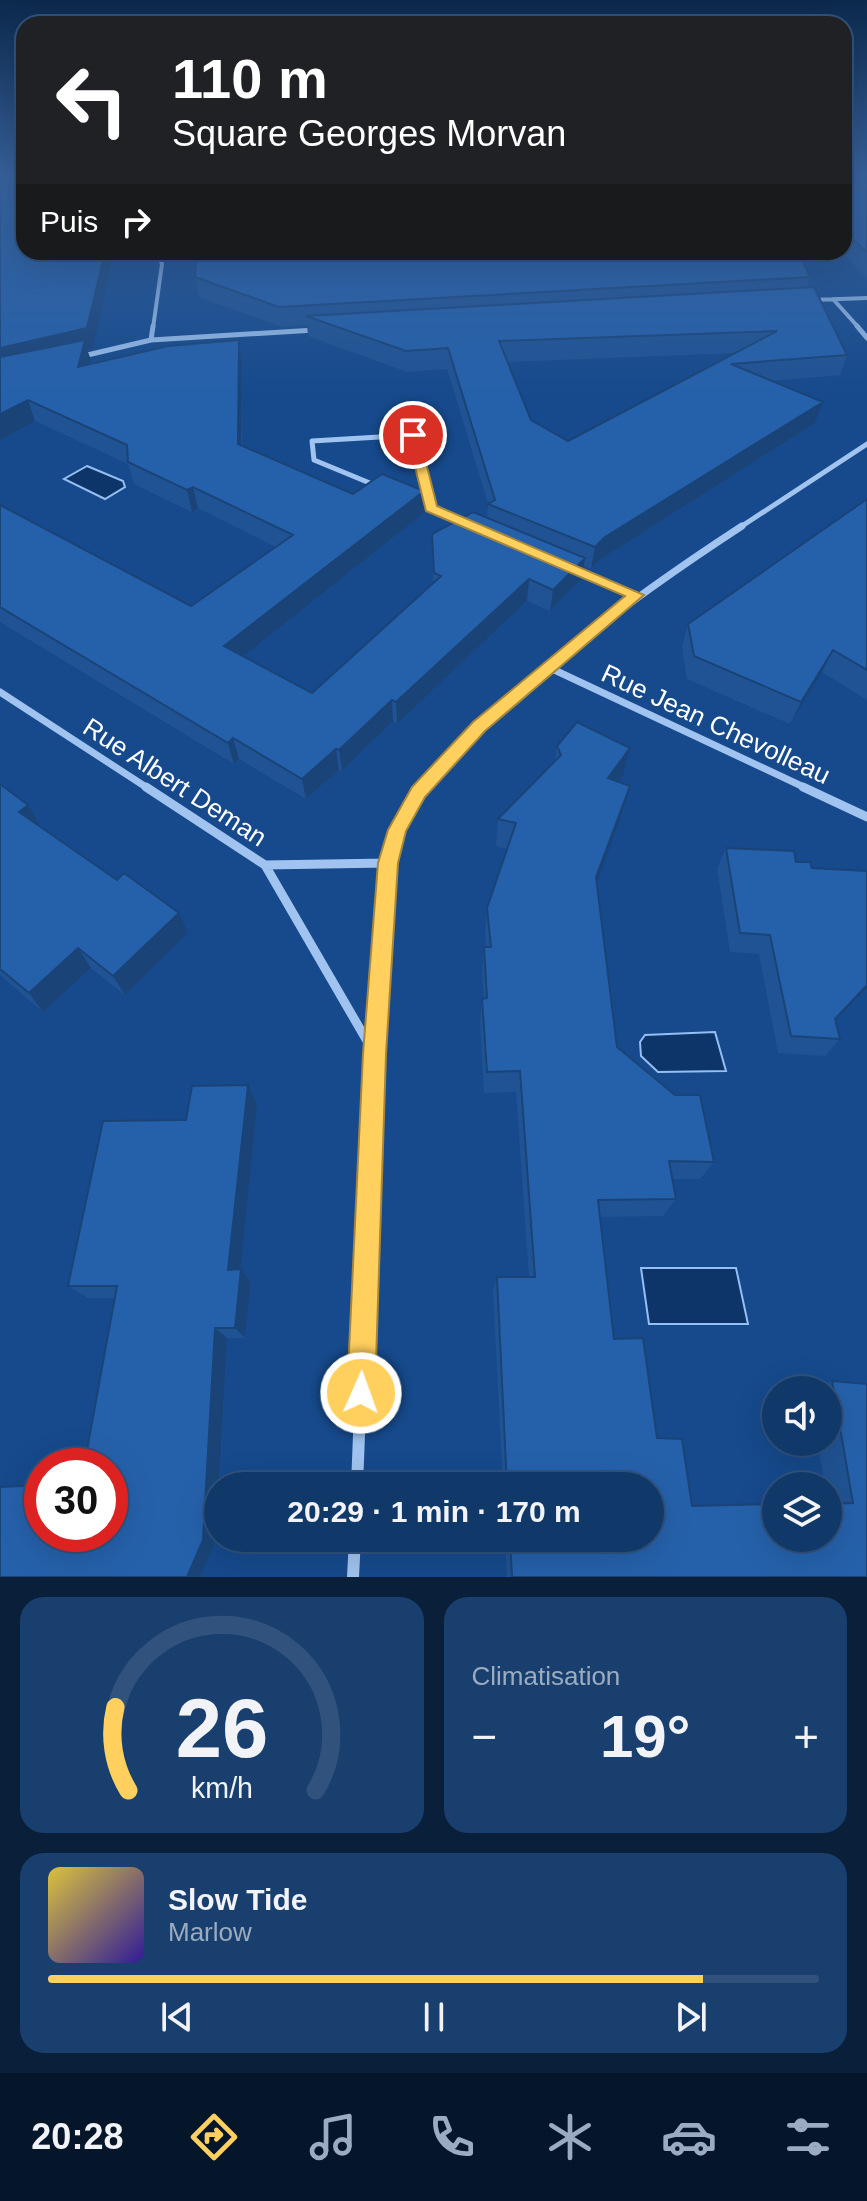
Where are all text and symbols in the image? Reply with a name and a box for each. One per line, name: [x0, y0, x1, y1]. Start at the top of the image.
text: 110 m: [172, 47, 328, 110]
icon: left: [40, 48, 144, 152]
text: Square Georges Morvan: [172, 113, 566, 154]
icon: right: [114, 200, 158, 244]
text: Puis: [40, 205, 98, 238]
pin: [379, 401, 447, 469]
icon: arrive: [391, 413, 435, 457]
street label: Rue Jean Chevolleau: [597, 658, 835, 790]
street label: Rue Albert Deman: [78, 712, 272, 852]
position arrow: [319, 1351, 403, 1435]
map controls: [762, 1376, 842, 1552]
button: sound: [762, 1376, 842, 1456]
speed limit sign: 30: [24, 1448, 128, 1552]
button: layers: [762, 1472, 842, 1552]
text: 20:29 · 1 min · 170 m: [287, 1495, 581, 1528]
text: Climatisation: [472, 1661, 620, 1691]
text: 26: [175, 1682, 268, 1775]
text: 19°: [600, 1703, 691, 1770]
text: −: [472, 1712, 497, 1761]
text: +: [793, 1712, 819, 1761]
text: km/h: [191, 1772, 253, 1804]
text: Slow Tide: [168, 1883, 307, 1916]
text: Marlow: [168, 1917, 252, 1947]
icon: previous: [155, 1995, 199, 2039]
icon: pause: [412, 1995, 456, 2039]
icon: next: [669, 1995, 713, 2039]
icon: directions: [186, 2109, 242, 2165]
icon: music: [305, 2109, 361, 2165]
icon: phone: [424, 2109, 480, 2165]
icon: climate: [542, 2109, 598, 2165]
icon: car: [661, 2109, 717, 2165]
icon: filters: [780, 2109, 836, 2165]
text: 20:28: [31, 2116, 123, 2157]

